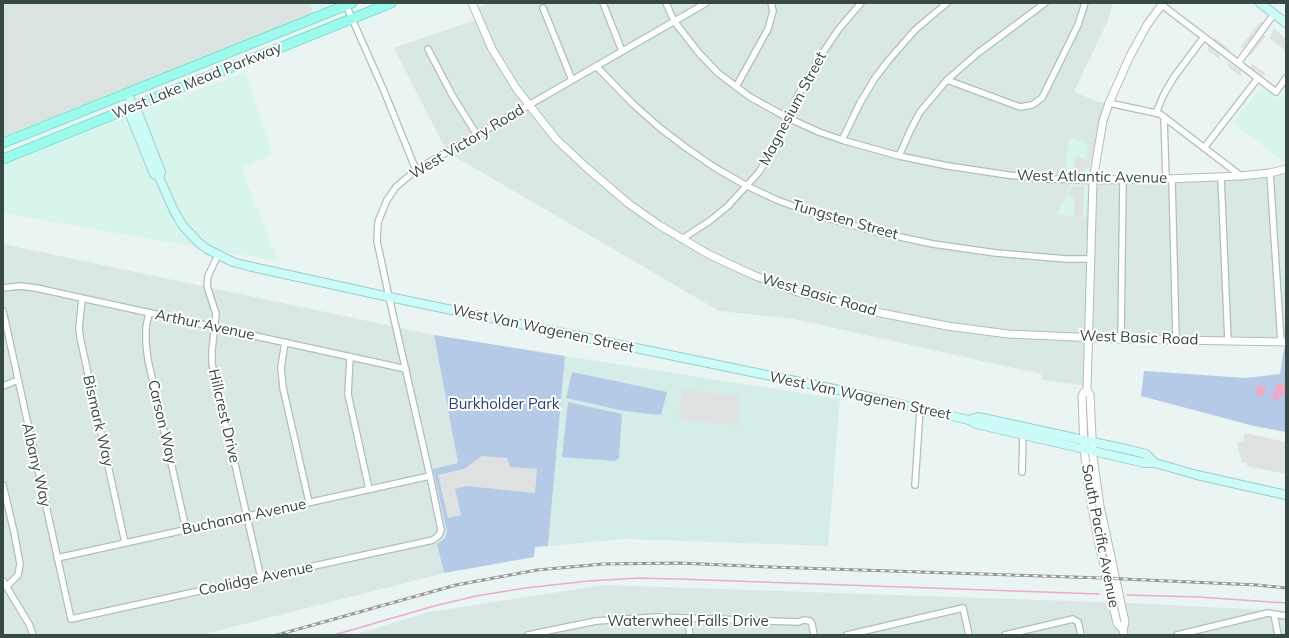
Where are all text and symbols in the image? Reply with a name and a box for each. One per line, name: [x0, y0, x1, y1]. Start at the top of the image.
street label: West Lake Mead Parkway: [110, 39, 284, 123]
street label: Magnesium Street: [755, 49, 831, 169]
street label: West Victory Road: [407, 101, 527, 183]
street label: West Atlantic Avenue: [1017, 167, 1167, 187]
street label: Tungsten Street: [790, 196, 900, 244]
street label: West Basic Road: [759, 270, 879, 320]
street label: West Van Wagenen Street: [451, 301, 635, 357]
street label: Arthur Avenue: [154, 306, 256, 344]
street label: West Basic Road: [1079, 327, 1199, 349]
street label: Hillcrest Drive: [204, 367, 244, 465]
street label: West Van Wagenen Street: [768, 368, 952, 424]
street label: Bismark Way: [79, 374, 117, 468]
street label: Carson Way: [144, 378, 180, 466]
park label: Burkholder Park: [448, 395, 560, 413]
street label: Albany Way: [18, 421, 54, 509]
street label: South Pacific Avenue: [1077, 463, 1123, 609]
street label: Buchanan Avenue: [180, 495, 308, 539]
street label: Coolidge Avenue: [197, 558, 315, 600]
street label: Waterwheel Falls Drive: [607, 612, 769, 630]

